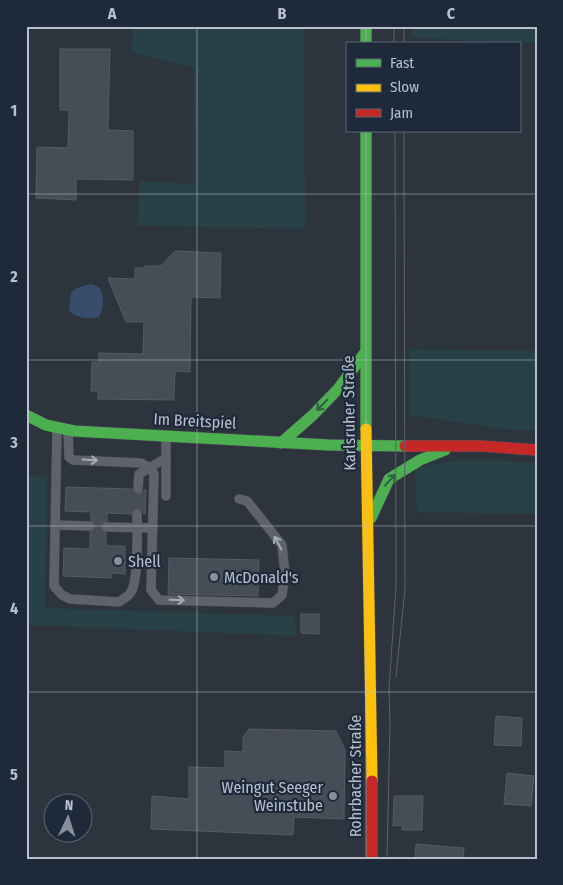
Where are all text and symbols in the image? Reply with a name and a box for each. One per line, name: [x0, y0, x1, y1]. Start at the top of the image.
text: A: [107, 4, 117, 23]
text: B: [278, 4, 287, 23]
text: C: [447, 4, 456, 23]
legend: [346, 42, 520, 132]
text: Fast: [390, 54, 414, 72]
text: Slow: [390, 78, 419, 96]
text: 1: [11, 101, 17, 120]
text: Jam: [390, 104, 413, 122]
text: 2: [9, 267, 18, 286]
street label: Karlsruher Straße: [338, 355, 360, 471]
one-way arrow: [316, 399, 328, 412]
street label: Im Breitspiel: [153, 409, 237, 433]
text: 3: [9, 433, 18, 452]
one-way arrow: [82, 456, 98, 465]
one-way arrow: [384, 474, 395, 487]
one-way arrow: [273, 535, 283, 550]
place label: Shell: [128, 552, 161, 571]
marker: Shell: [112, 555, 124, 567]
place label: McDonald's: [224, 568, 299, 587]
marker: McDonald's: [208, 571, 220, 583]
one-way arrow: [168, 596, 184, 605]
text: 4: [10, 599, 18, 618]
street label: Rohrbacher Straße: [346, 715, 365, 837]
text: 5: [10, 765, 18, 784]
place label: Weingut Seeger Weinstube: [222, 778, 323, 815]
marker: Weingut Seeger Weinstube: [327, 790, 339, 802]
north arrow: [42, 792, 92, 842]
text: N: [64, 797, 74, 814]

